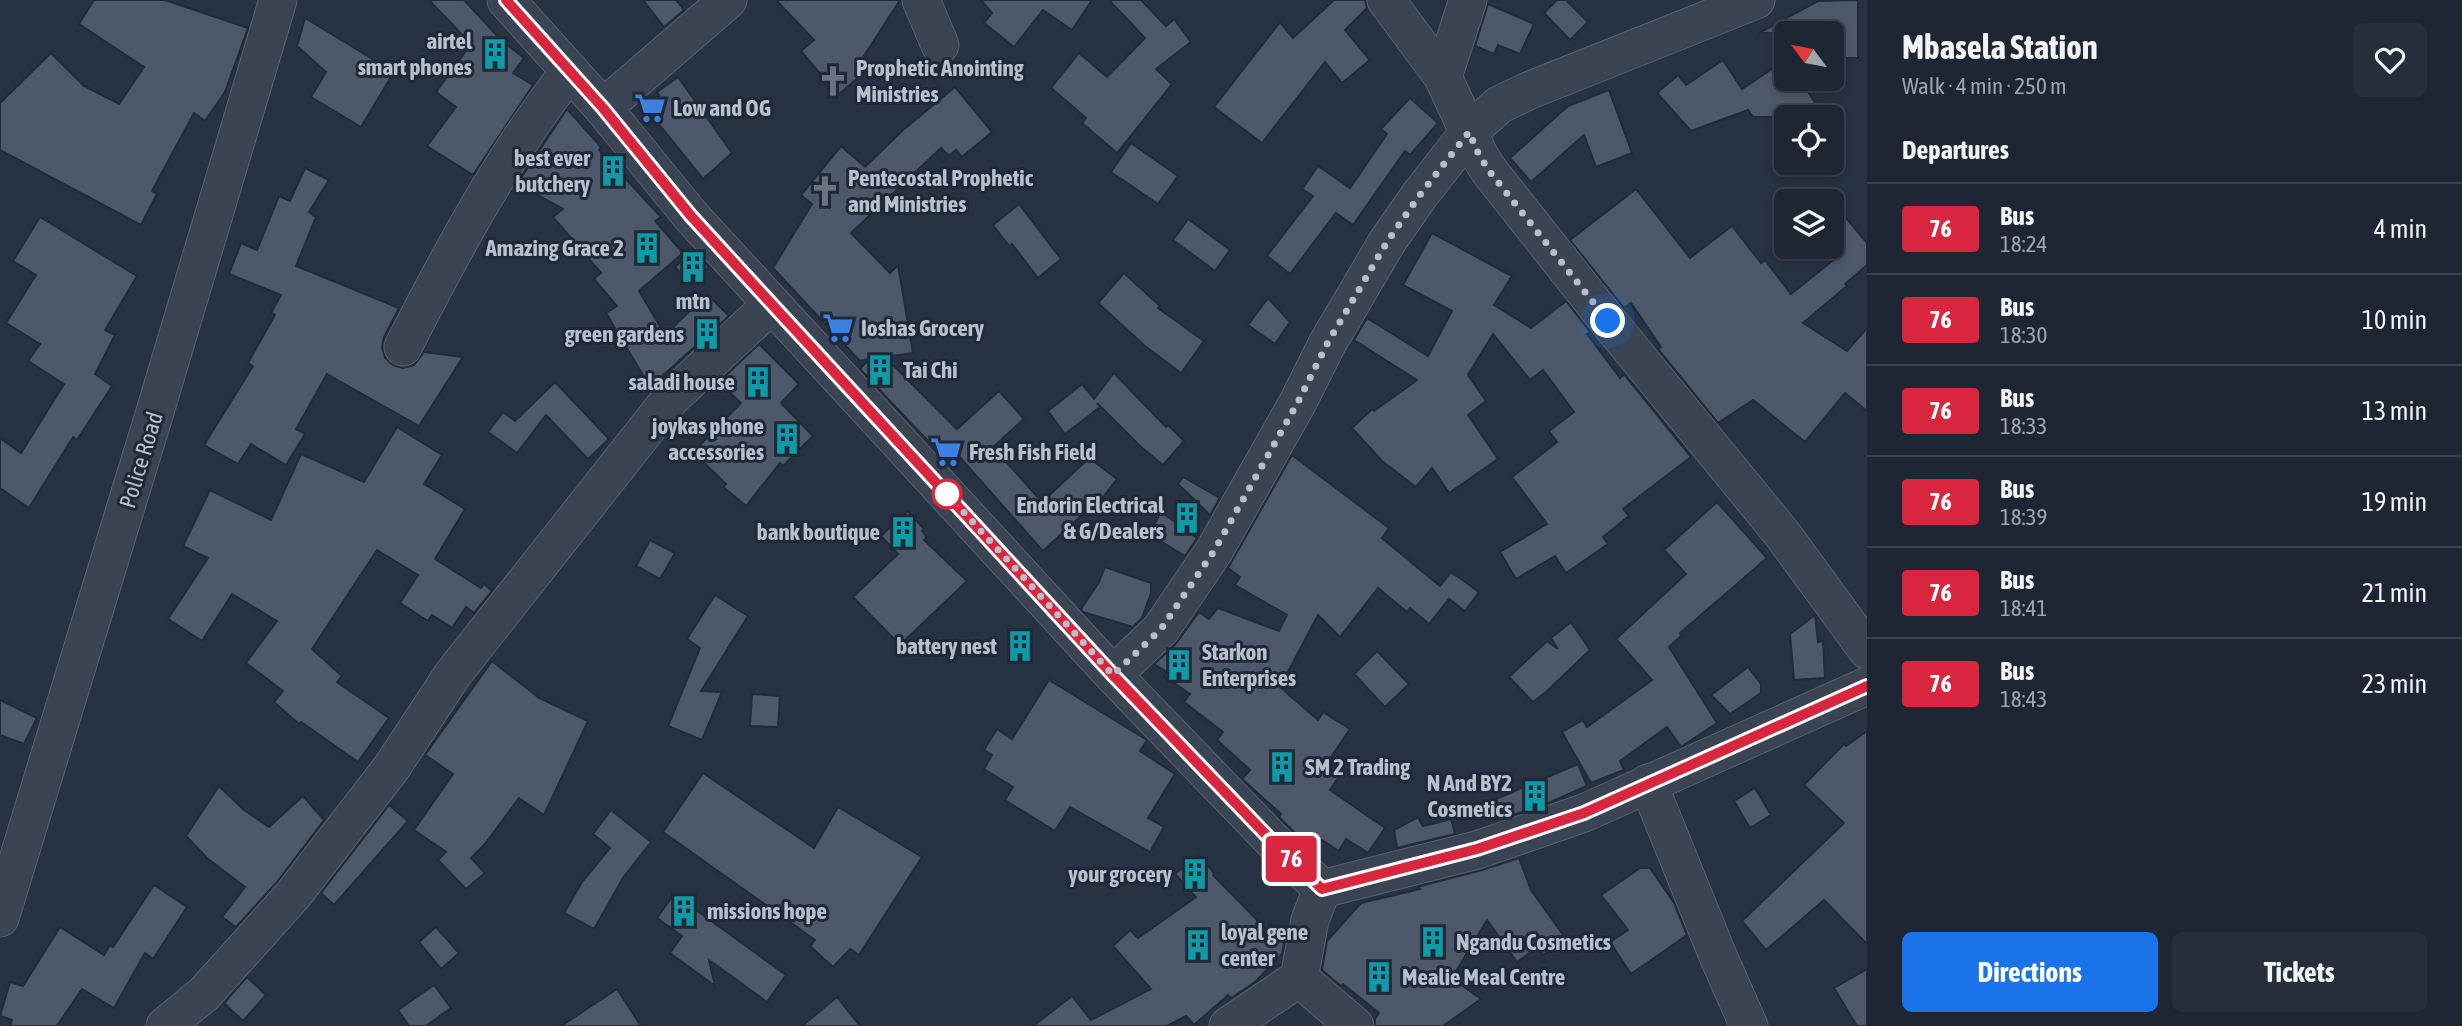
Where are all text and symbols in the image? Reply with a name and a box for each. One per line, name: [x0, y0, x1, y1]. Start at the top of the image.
north arrow: [1774, 21, 1844, 91]
map controls: [1774, 21, 1844, 259]
button: heart: [2353, 23, 2427, 97]
place label: airtel smart phones: [358, 28, 473, 80]
text: Mbasela Station: [1902, 28, 2098, 66]
building icon: airtel smart phones: [478, 37, 512, 71]
place label: Prophetic Anointing Ministries: [856, 55, 1024, 107]
church icon: Prophetic Anointing Ministries: [816, 64, 850, 98]
text: Walk · 4 min · 250 m: [1902, 73, 2066, 99]
supermarket icon: Low and OG: [633, 91, 667, 125]
place label: Low and OG: [673, 95, 771, 121]
button: locate: [1774, 105, 1844, 175]
text: Departures: [1902, 135, 2009, 165]
place label: best ever butchery: [514, 145, 591, 197]
building icon: best ever butchery: [596, 154, 630, 188]
place label: Pentecostal Prophetic and Ministries: [848, 165, 1034, 217]
church icon: Pentecostal Prophetic and Ministries: [808, 174, 842, 208]
button: layers: [1774, 189, 1844, 259]
text: Bus: [2000, 201, 2034, 231]
text: 4 min: [2374, 214, 2427, 244]
text: 76: [1929, 215, 1952, 242]
building icon: Amazing Grace 2: [630, 231, 664, 265]
text: 18:24: [2000, 231, 2047, 257]
place label: Amazing Grace 2: [485, 235, 624, 261]
building icon: mtn: [676, 250, 710, 284]
place label: mtn: [676, 288, 710, 314]
text: Bus: [2000, 292, 2034, 322]
your location: [1590, 303, 1625, 338]
text: 10 min: [2362, 305, 2427, 335]
text: 76: [1929, 306, 1952, 333]
supermarket icon: Ioshas Grocery: [821, 311, 855, 345]
place label: Ioshas Grocery: [861, 315, 984, 341]
building icon: green gardens: [690, 317, 724, 351]
place label: green gardens: [565, 321, 684, 347]
text: 18:30: [2000, 322, 2047, 348]
building icon: Tai Chi: [863, 353, 897, 387]
place label: Tai Chi: [903, 357, 957, 383]
building icon: saladi house: [741, 365, 775, 399]
place label: saladi house: [628, 369, 735, 395]
text: Bus: [2000, 383, 2034, 413]
text: 13 min: [2362, 396, 2427, 426]
text: 76: [1929, 397, 1952, 424]
street label: Police Road: [114, 409, 168, 511]
place label: joykas phone accessories: [650, 413, 764, 465]
text: 18:33: [2000, 413, 2047, 439]
building icon: joykas phone accessories: [770, 422, 804, 456]
supermarket icon: Fresh Fish Field: [929, 435, 963, 469]
place label: Fresh Fish Field: [969, 439, 1096, 465]
text: Bus: [2000, 474, 2034, 504]
unlabelled marker: [932, 479, 962, 509]
text: 19 min: [2362, 487, 2427, 517]
text: 76: [1929, 488, 1952, 515]
place label: Endorin Electrical & G/Dealers: [1016, 492, 1165, 544]
building icon: Endorin Electrical & G/Dealers: [1170, 501, 1204, 535]
text: 18:39: [2000, 504, 2047, 530]
building icon: bank boutique: [886, 515, 920, 549]
place label: bank boutique: [757, 519, 880, 545]
text: Bus: [2000, 565, 2034, 595]
text: 21 min: [2362, 578, 2427, 608]
text: 76: [1929, 579, 1952, 606]
text: 18:41: [2000, 595, 2047, 621]
building icon: battery nest: [1003, 629, 1037, 663]
place label: battery nest: [896, 633, 997, 659]
place label: Starkon Enterprises: [1202, 639, 1296, 691]
building icon: Starkon Enterprises: [1162, 648, 1196, 682]
text: Bus: [2000, 656, 2034, 686]
text: 23 min: [2362, 669, 2427, 699]
text: 76: [1929, 670, 1952, 697]
text: 18:43: [2000, 686, 2047, 712]
building icon: SM 2 Trading: [1265, 750, 1299, 784]
place label: SM 2 Trading: [1305, 754, 1410, 780]
place label: N And BY2 Cosmetics: [1427, 770, 1512, 822]
building icon: N And BY2 Cosmetics: [1518, 779, 1552, 813]
line badge: 76: [1260, 836, 1322, 882]
text: 76: [1280, 845, 1302, 872]
building icon: your grocery: [1178, 857, 1212, 891]
place label: your grocery: [1068, 861, 1173, 887]
building icon: missions hope: [667, 894, 701, 928]
place label: missions hope: [707, 898, 827, 924]
place label: loyal gene center: [1221, 919, 1308, 971]
building icon: Ngandu Cosmetics: [1416, 925, 1450, 959]
building icon: loyal gene center: [1181, 928, 1215, 962]
place label: Ngandu Cosmetics: [1456, 929, 1611, 955]
button: Directions: [1902, 932, 2158, 1012]
button: Tickets: [2172, 932, 2427, 1012]
building icon: Mealie Meal Centre: [1362, 960, 1396, 994]
place label: Mealie Meal Centre: [1402, 964, 1565, 990]

